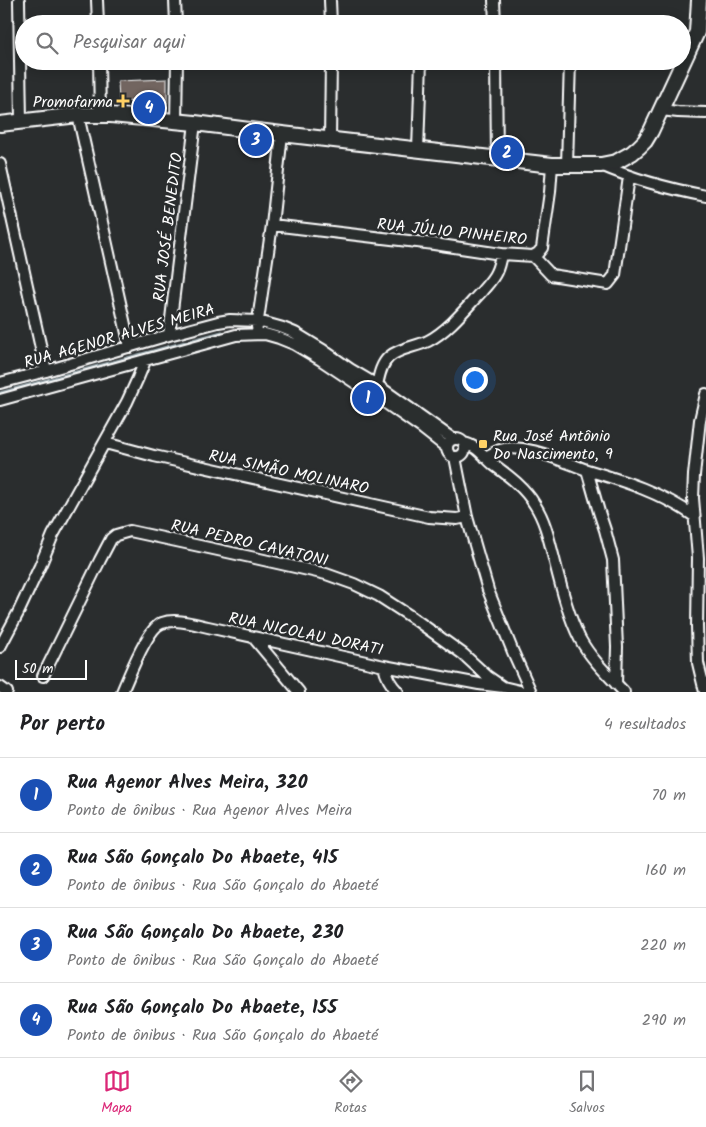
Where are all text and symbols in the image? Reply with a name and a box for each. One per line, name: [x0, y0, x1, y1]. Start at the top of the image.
search box: [15, 15, 691, 70]
text: Pesquisar aqui: [73, 28, 185, 58]
icon: search: [33, 29, 61, 57]
pin: 4: [133, 89, 165, 127]
place label: Promofarma: [33, 90, 113, 115]
marker: Promofarma: [117, 95, 129, 107]
pin: 3: [240, 121, 272, 159]
pin: 2: [491, 134, 523, 172]
street label: RUA JOSÉ BENEDITO: [147, 151, 190, 303]
street label: RUA JÚLIO PINHEIRO: [376, 212, 528, 253]
street label: RUA AGENOR ALVES MEIRA: [21, 297, 218, 376]
your location: [462, 367, 488, 393]
pin: 1: [352, 379, 384, 417]
place label: Rua José Antônio Do Nascimento, 9: [493, 424, 613, 467]
marker: Rua José Antônio Do Nascimento, 9: [477, 438, 489, 450]
street label: RUA SIMÃO MOLINARO: [206, 443, 371, 502]
street label: RUA PEDRO CAVATONI: [169, 513, 331, 574]
street label: RUA NICOLAU DORATI: [226, 606, 385, 663]
scale bar: [15, 657, 88, 680]
text: 50 m: [22, 658, 53, 680]
text: Por perto: [20, 708, 105, 741]
text: 4 resultados: [604, 712, 686, 737]
text: Rua Agenor Alves Meira, 320: [67, 768, 308, 798]
text: 1: [34, 783, 38, 808]
text: 70 m: [651, 783, 686, 808]
text: Ponto de ônibus · Rua Agenor Alves Meira: [67, 798, 352, 823]
text: Rua São Gonçalo Do Abaete, 415: [67, 843, 338, 873]
text: 2: [31, 858, 41, 883]
text: 160 m: [645, 858, 686, 883]
text: Ponto de ônibus · Rua São Gonçalo do Abaeté: [67, 873, 378, 898]
text: Rua São Gonçalo Do Abaete, 230: [67, 918, 343, 948]
text: 3: [32, 933, 40, 958]
text: 220 m: [640, 933, 686, 958]
text: Ponto de ônibus · Rua São Gonçalo do Abaeté: [67, 948, 378, 973]
text: Rua São Gonçalo Do Abaete, 155: [67, 993, 337, 1023]
text: 4: [32, 1008, 40, 1033]
text: 290 m: [642, 1008, 686, 1033]
text: Ponto de ônibus · Rua São Gonçalo do Abaeté: [67, 1023, 378, 1048]
tab: Mapa: [101, 1067, 132, 1119]
tab: Rotas: [334, 1067, 367, 1119]
tab: Salvos: [569, 1067, 605, 1119]

